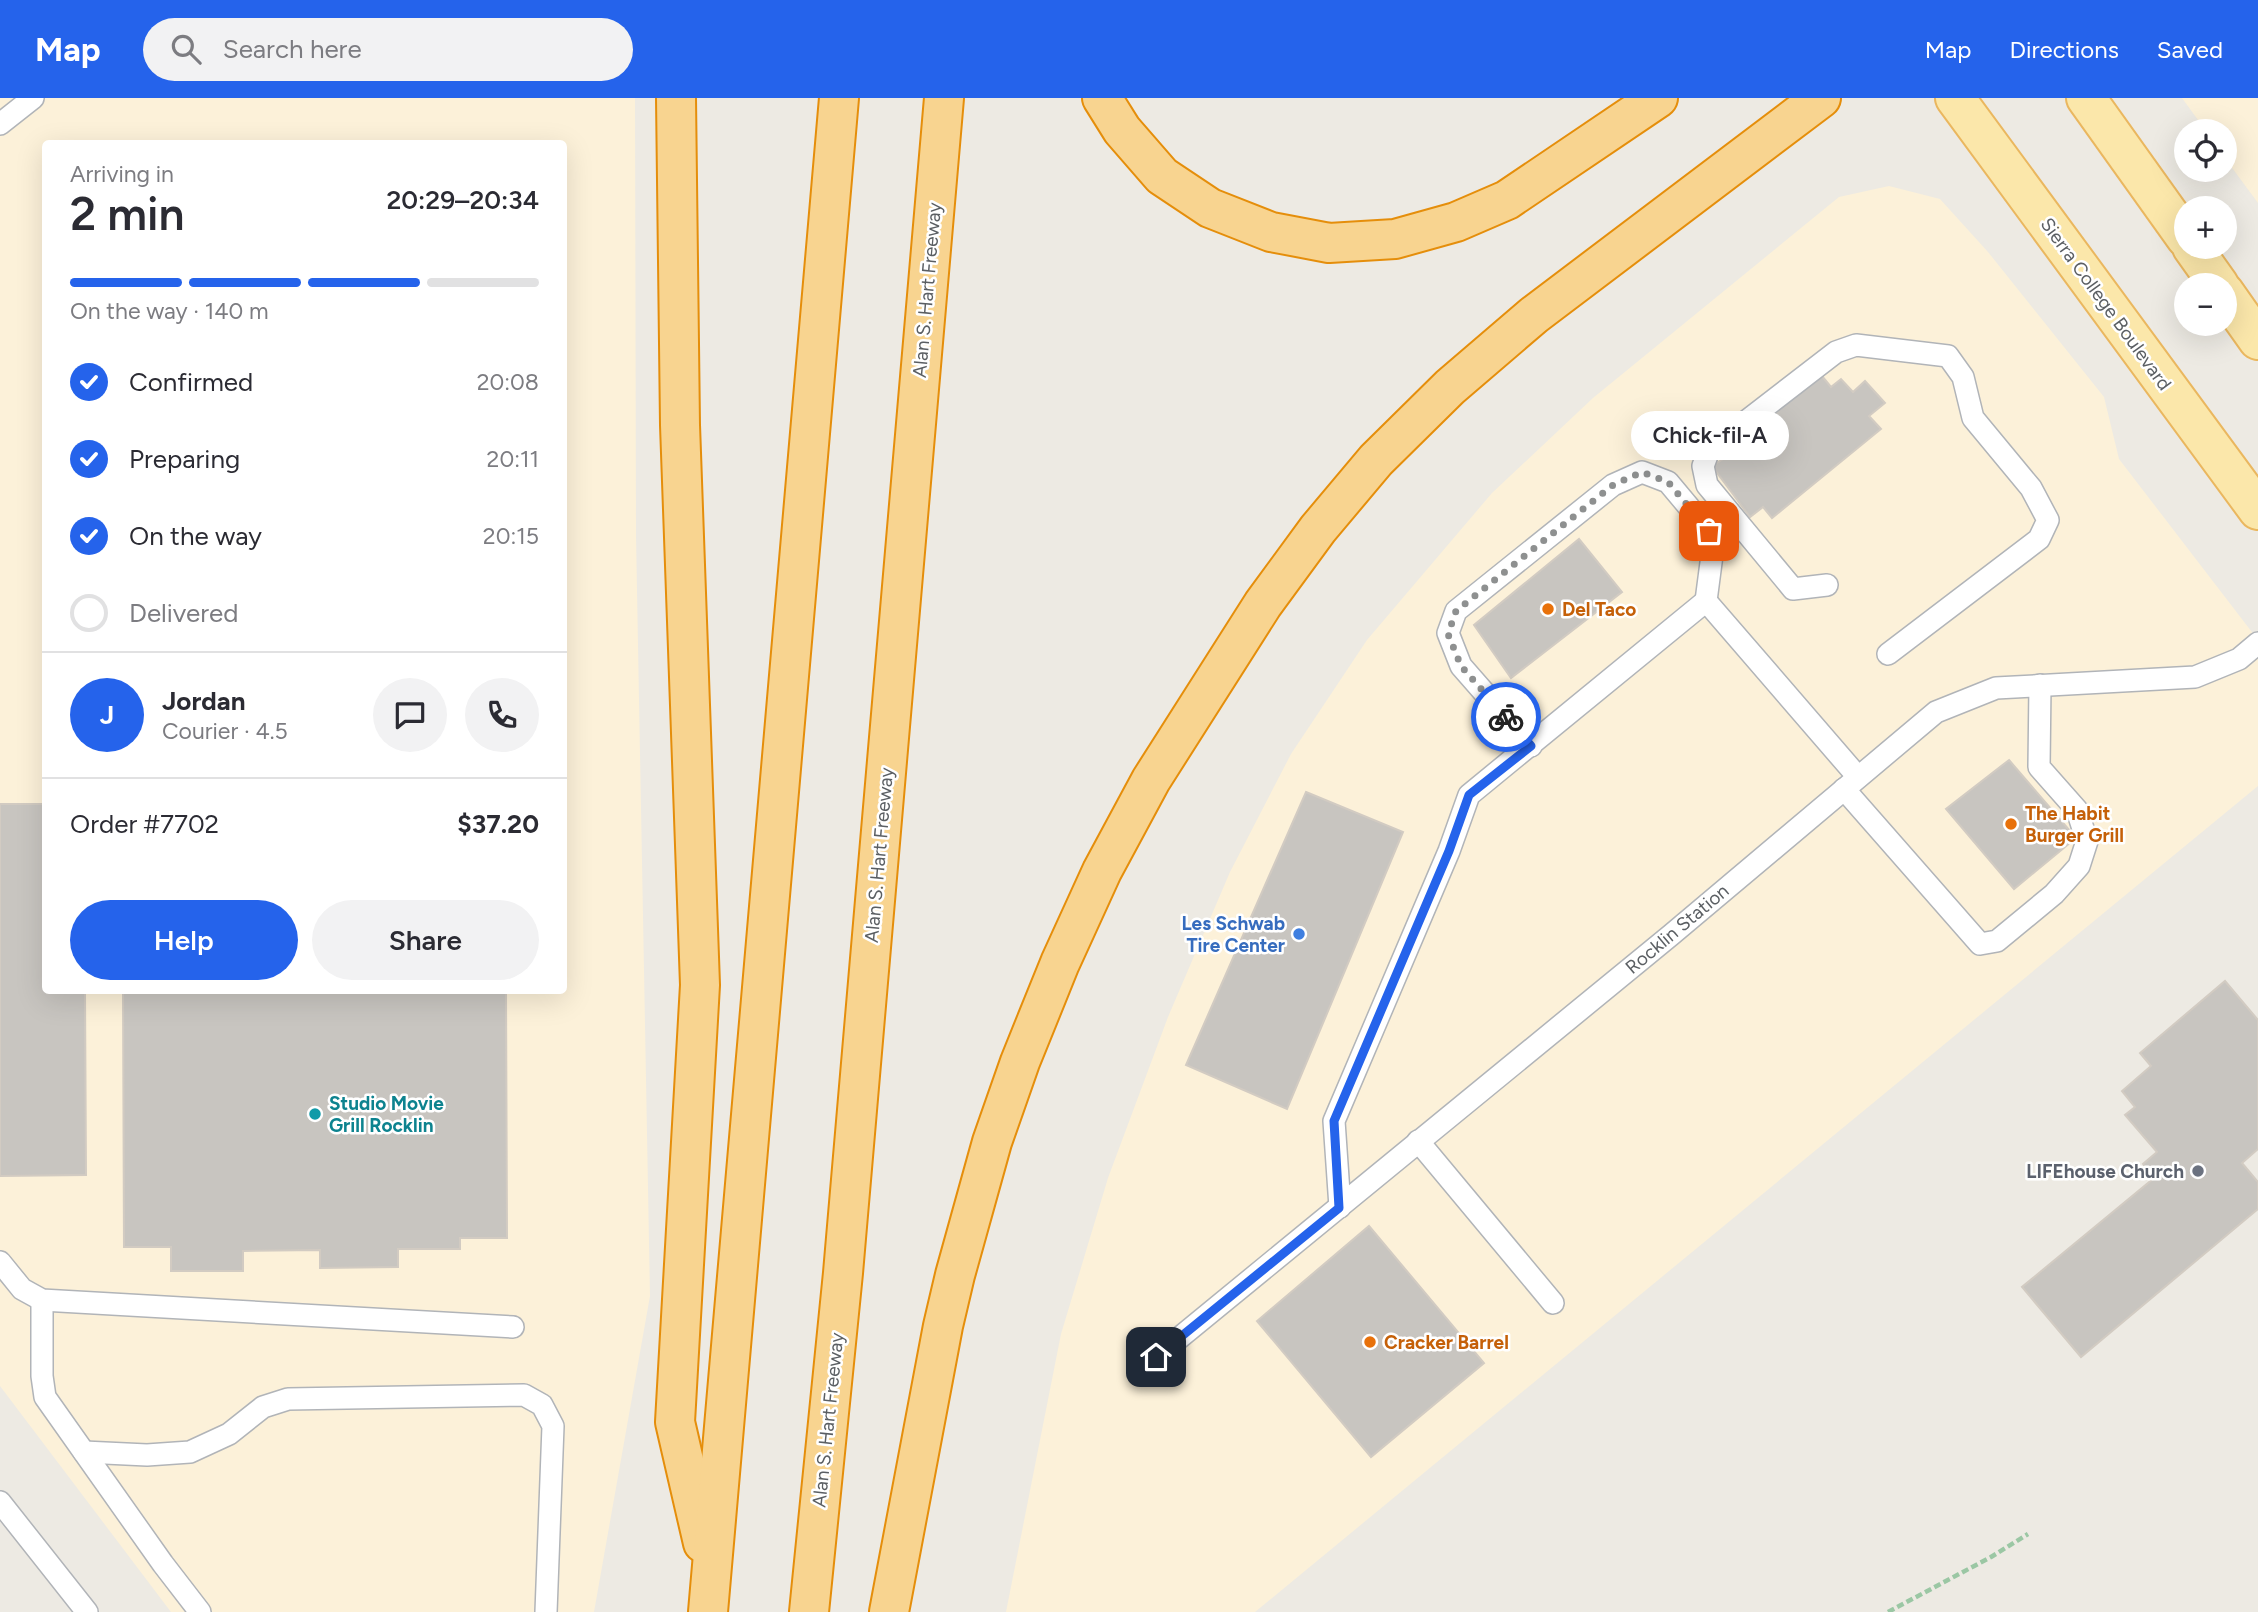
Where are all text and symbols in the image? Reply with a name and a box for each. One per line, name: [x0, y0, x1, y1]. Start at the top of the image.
search box: [143, 18, 633, 81]
text: Map: [35, 30, 101, 69]
icon: search: [167, 30, 205, 68]
text: Search here: [223, 33, 362, 65]
text: Map: [1925, 35, 1971, 64]
text: Directions: [2009, 35, 2119, 64]
text: Saved: [2157, 35, 2223, 64]
map controls: [2174, 119, 2237, 336]
button: locate: [2174, 119, 2237, 182]
text: Arriving in: [70, 160, 174, 188]
text: 20:29–20:34: [386, 184, 539, 216]
text: 2 min: [70, 186, 185, 242]
button: +: [2174, 196, 2237, 259]
street label: Alan S. Hart Freeway: [908, 201, 946, 379]
street label: Sierra College Boulevard: [2036, 213, 2176, 395]
button: −: [2174, 273, 2237, 336]
text: On the way · 140 m: [70, 297, 269, 325]
icon: check: [70, 363, 108, 401]
text: Confirmed: [129, 366, 253, 398]
text: 20:08: [477, 368, 539, 396]
callout: Chick-fil-A: [1630, 412, 1788, 461]
text: Chick-fil-A: [1653, 421, 1767, 449]
icon: check: [70, 440, 108, 478]
text: Preparing: [129, 443, 240, 475]
text: 20:11: [487, 445, 539, 473]
pin: [1679, 501, 1739, 561]
icon: bag: [1690, 512, 1728, 550]
icon: check: [70, 517, 108, 555]
text: On the way: [129, 520, 262, 552]
text: 20:15: [483, 522, 539, 550]
text: Delivered: [129, 597, 238, 629]
place label: Del Taco: [1562, 598, 1636, 621]
marker: Del Taco: [1540, 601, 1556, 617]
button: chat: [373, 678, 447, 752]
button: phone: [465, 678, 539, 752]
courier: [1471, 682, 1541, 752]
text: Jordan: [162, 685, 245, 717]
icon: bike: [1487, 698, 1525, 736]
text: J: [100, 699, 114, 731]
text: Courier · 4.5: [162, 717, 288, 745]
street label: Alan S. Hart Freeway: [860, 766, 898, 944]
place label: The Habit Burger Grill: [2025, 802, 2124, 847]
text: Order #7702: [70, 808, 219, 840]
text: $37.20: [457, 808, 539, 840]
marker: The Habit Burger Grill: [2003, 816, 2019, 832]
street label: Rocklin Station: [1621, 879, 1733, 979]
button: Help: [70, 900, 298, 980]
button: Share: [312, 900, 539, 980]
place label: Les Schwab Tire Center: [1181, 912, 1285, 957]
marker: Les Schwab Tire Center: [1291, 926, 1307, 942]
place label: Studio Movie Grill Rocklin: [329, 1092, 444, 1137]
marker: Studio Movie Grill Rocklin: [307, 1106, 323, 1122]
place label: LIFEhouse Church: [2026, 1160, 2184, 1183]
marker: LIFEhouse Church: [2190, 1163, 2206, 1179]
pin: [1126, 1327, 1186, 1387]
street label: Alan S. Hart Freeway: [807, 1331, 849, 1509]
place label: Cracker Barrel: [1384, 1331, 1509, 1354]
marker: Cracker Barrel: [1362, 1334, 1378, 1350]
icon: home: [1137, 1338, 1175, 1376]

